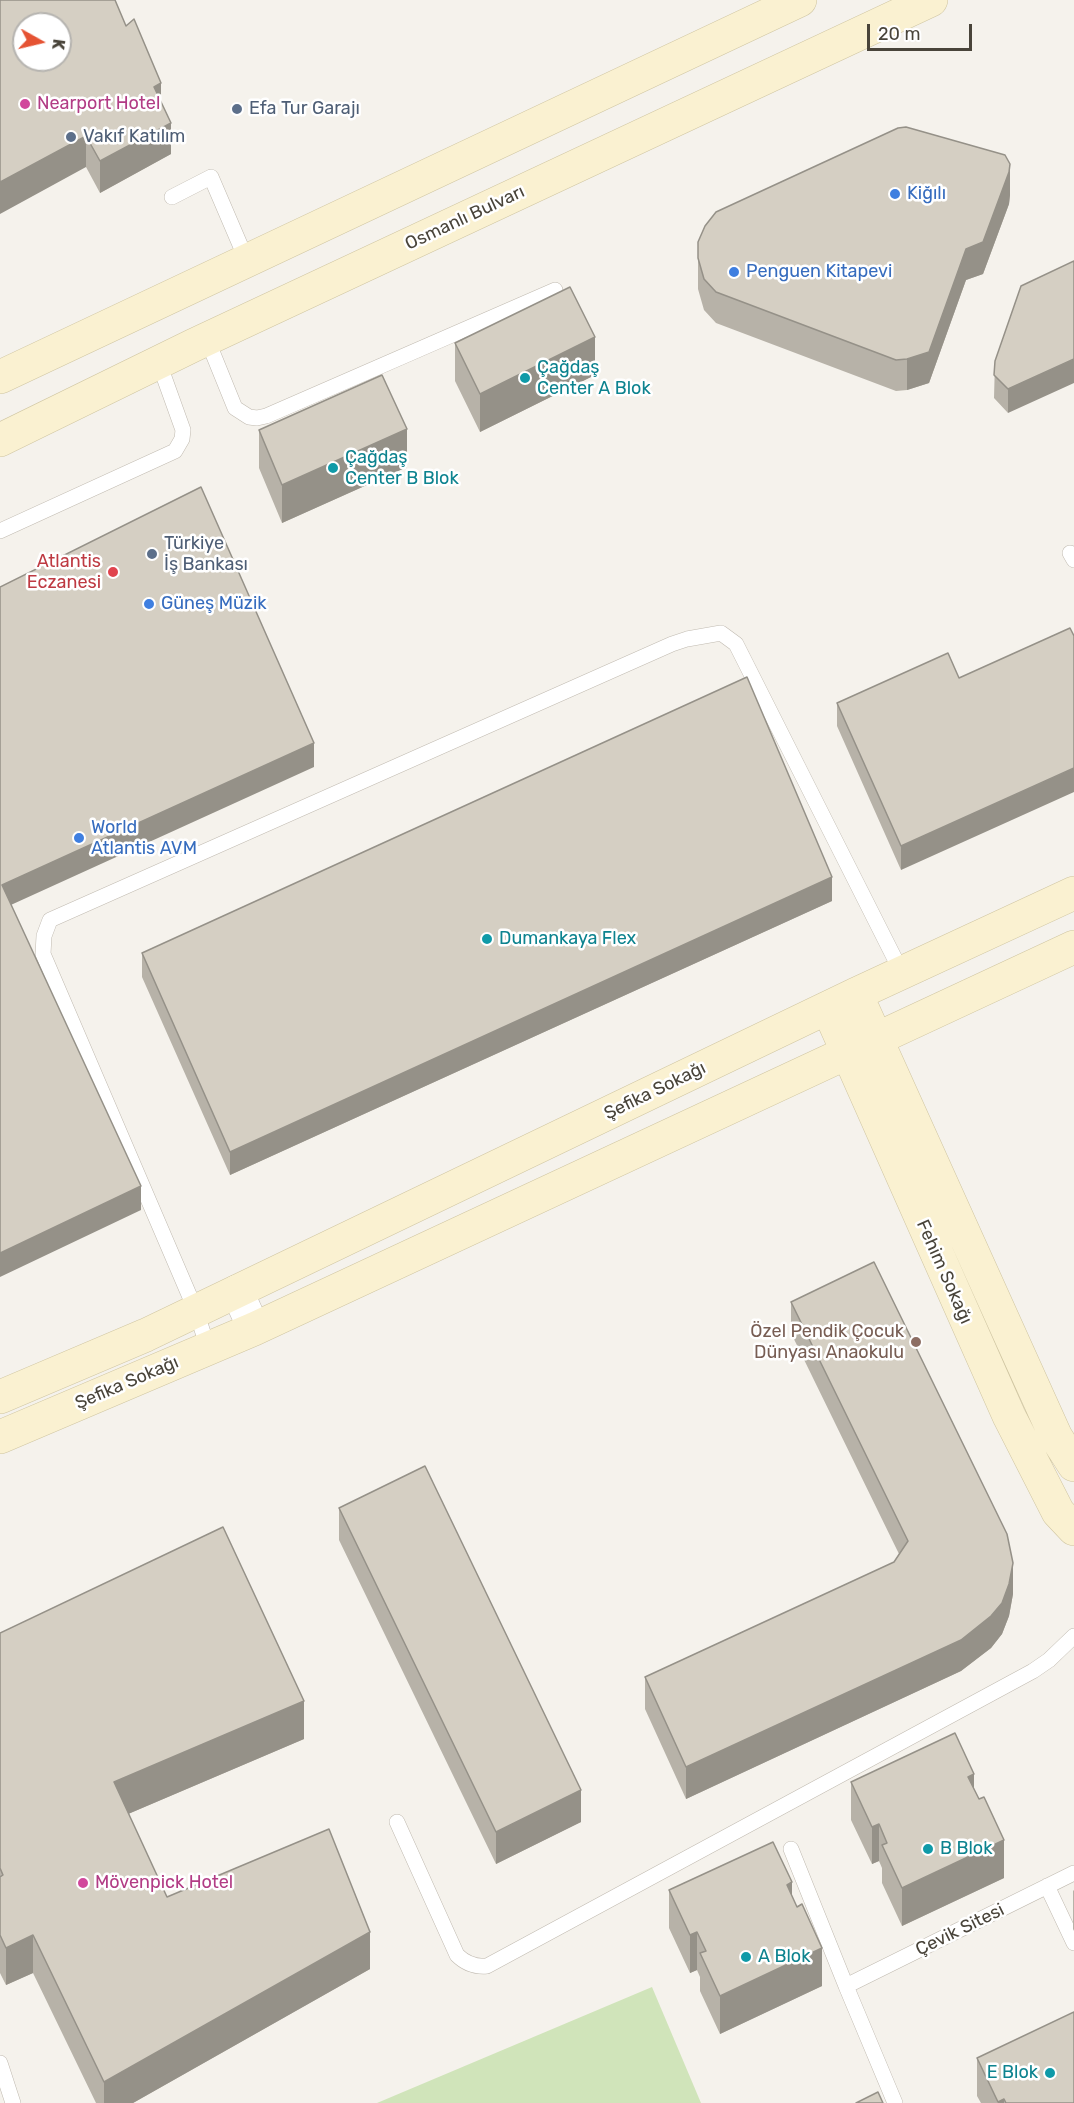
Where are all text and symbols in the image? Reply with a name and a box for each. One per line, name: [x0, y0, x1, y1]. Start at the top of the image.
north arrow: [12, 12, 72, 72]
scale bar: [870, 12, 975, 50]
text: 20 m: [878, 23, 920, 45]
text: K: [48, 38, 68, 51]
place label: Nearport Hotel: [37, 93, 160, 115]
marker: Nearport Hotel: [18, 97, 32, 111]
place label: Efa Tur Garajı: [249, 98, 360, 120]
marker: Efa Tur Garajı: [230, 102, 244, 116]
place label: Vakıf Katılım: [83, 126, 185, 148]
marker: Vakıf Katılım: [64, 130, 78, 144]
street label: Osmanlı Bulvarı: [402, 181, 528, 255]
place label: Kiğılı: [907, 183, 946, 205]
marker: Kiğılı: [888, 187, 902, 201]
place label: Penguen Kitapevi: [746, 261, 892, 283]
marker: Penguen Kitapevi: [727, 265, 741, 279]
place label: Çağdaş Center A Blok: [537, 357, 651, 400]
marker: Çağdaş Center A Blok: [518, 371, 532, 385]
place label: Çağdaş Center B Blok: [345, 447, 459, 490]
marker: Çağdaş Center B Blok: [326, 461, 340, 475]
place label: Türkiye İş Bankası: [164, 533, 248, 576]
marker: Türkiye İş Bankası: [145, 547, 159, 561]
place label: Atlantis Eczanesi: [27, 551, 101, 594]
marker: Atlantis Eczanesi: [106, 565, 120, 579]
place label: Güneş Müzik: [161, 593, 267, 615]
marker: Güneş Müzik: [142, 597, 156, 611]
place label: World Atlantis AVM: [91, 817, 197, 860]
marker: World Atlantis AVM: [72, 831, 86, 845]
place label: Dumankaya Flex: [499, 928, 636, 950]
marker: Dumankaya Flex: [480, 932, 494, 946]
street label: Şefika Sokağı: [601, 1057, 709, 1125]
street label: Fehim Sokağı: [911, 1217, 977, 1327]
place label: Özel Pendik Çocuk Dünyası Anaokulu: [750, 1321, 904, 1364]
marker: Özel Pendik Çocuk Dünyası Anaokulu: [909, 1335, 923, 1349]
street label: Şefika Sokağı: [72, 1352, 182, 1414]
place label: B Blok: [940, 1838, 992, 1860]
marker: B Blok: [921, 1842, 935, 1856]
place label: Mövenpick Hotel: [95, 1872, 233, 1894]
marker: Mövenpick Hotel: [76, 1876, 90, 1890]
street label: Çevik Sitesi: [912, 1899, 1008, 1961]
place label: A Blok: [758, 1946, 810, 1968]
marker: A Blok: [739, 1950, 753, 1964]
place label: E Blok: [987, 2062, 1038, 2084]
marker: E Blok: [1043, 2066, 1057, 2080]

